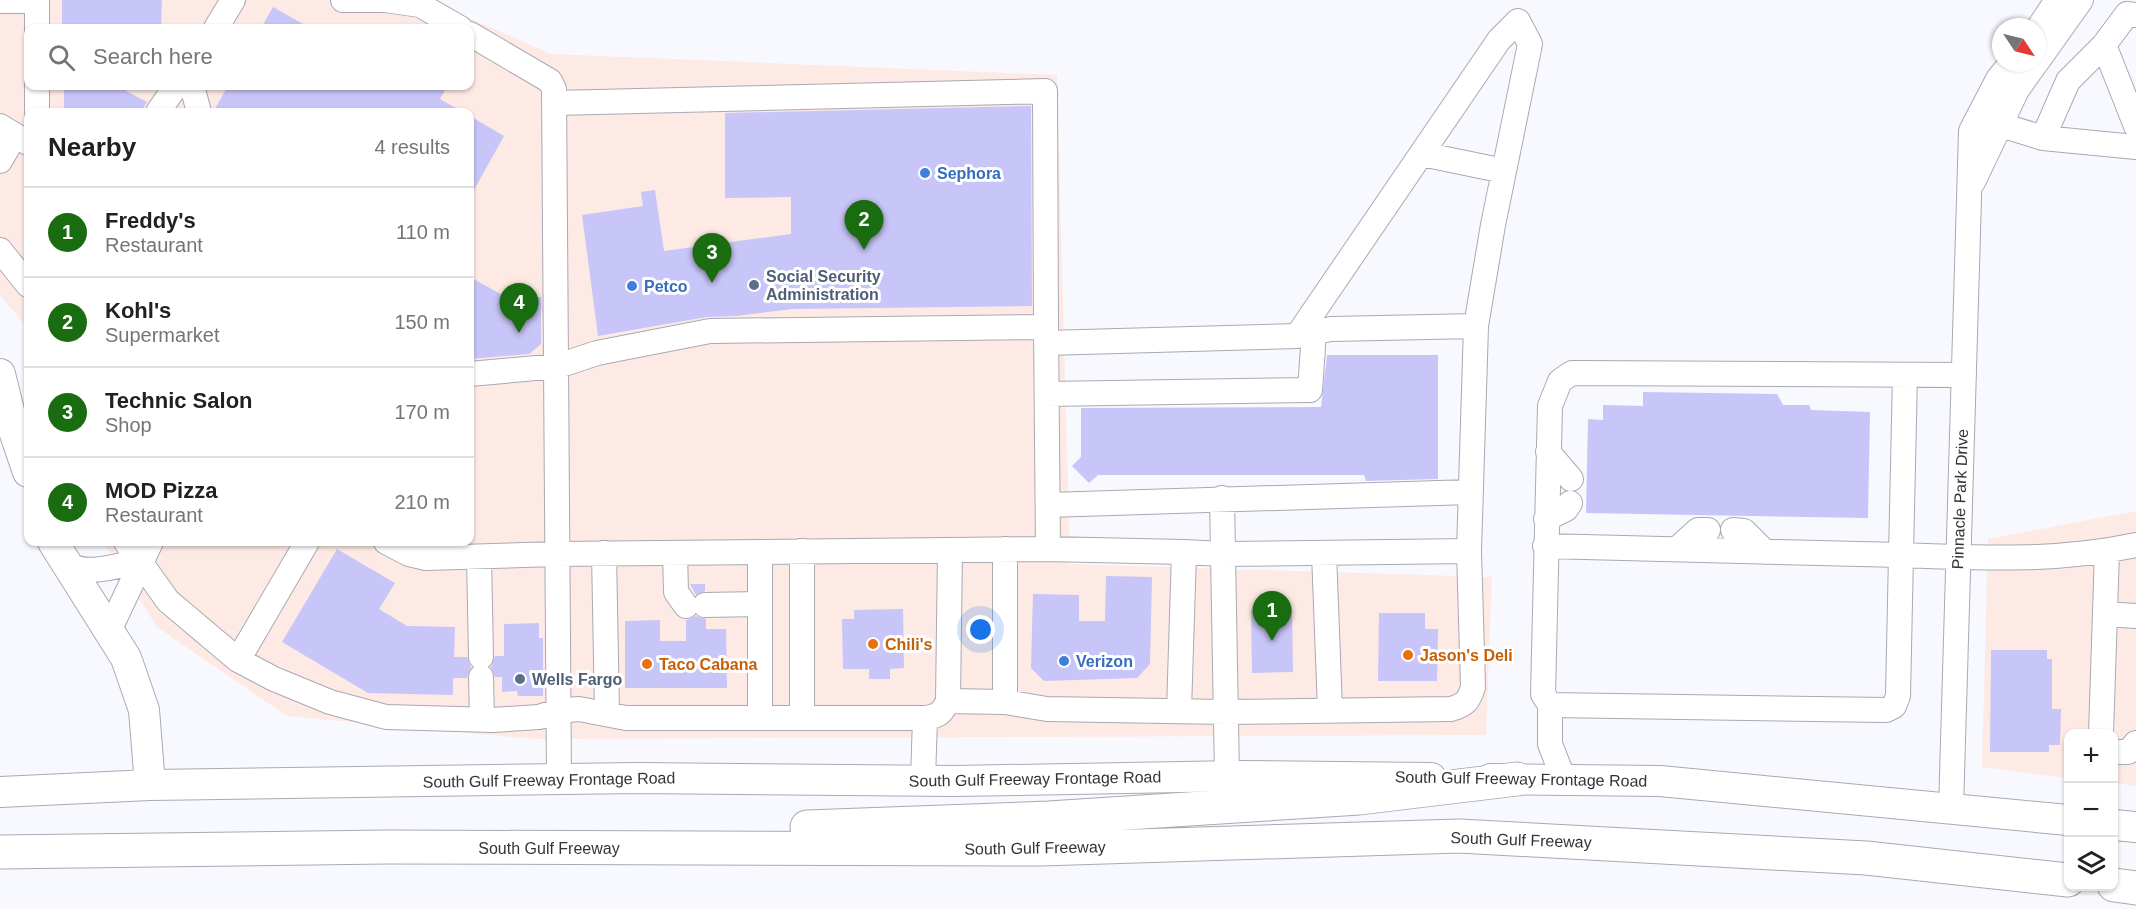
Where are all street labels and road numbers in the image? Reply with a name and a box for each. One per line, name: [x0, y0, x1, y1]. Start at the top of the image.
street label: Pinnacle Park Drive: [1949, 428, 1971, 570]
street label: South Gulf Freeway Frontage Road: [909, 768, 1161, 790]
street label: South Gulf Freeway Frontage Road: [1395, 768, 1647, 790]
street label: South Gulf Freeway Frontage Road: [423, 769, 675, 791]
street label: South Gulf Freeway: [1450, 829, 1592, 851]
street label: South Gulf Freeway: [964, 838, 1106, 858]
street label: South Gulf Freeway: [478, 840, 620, 857]

